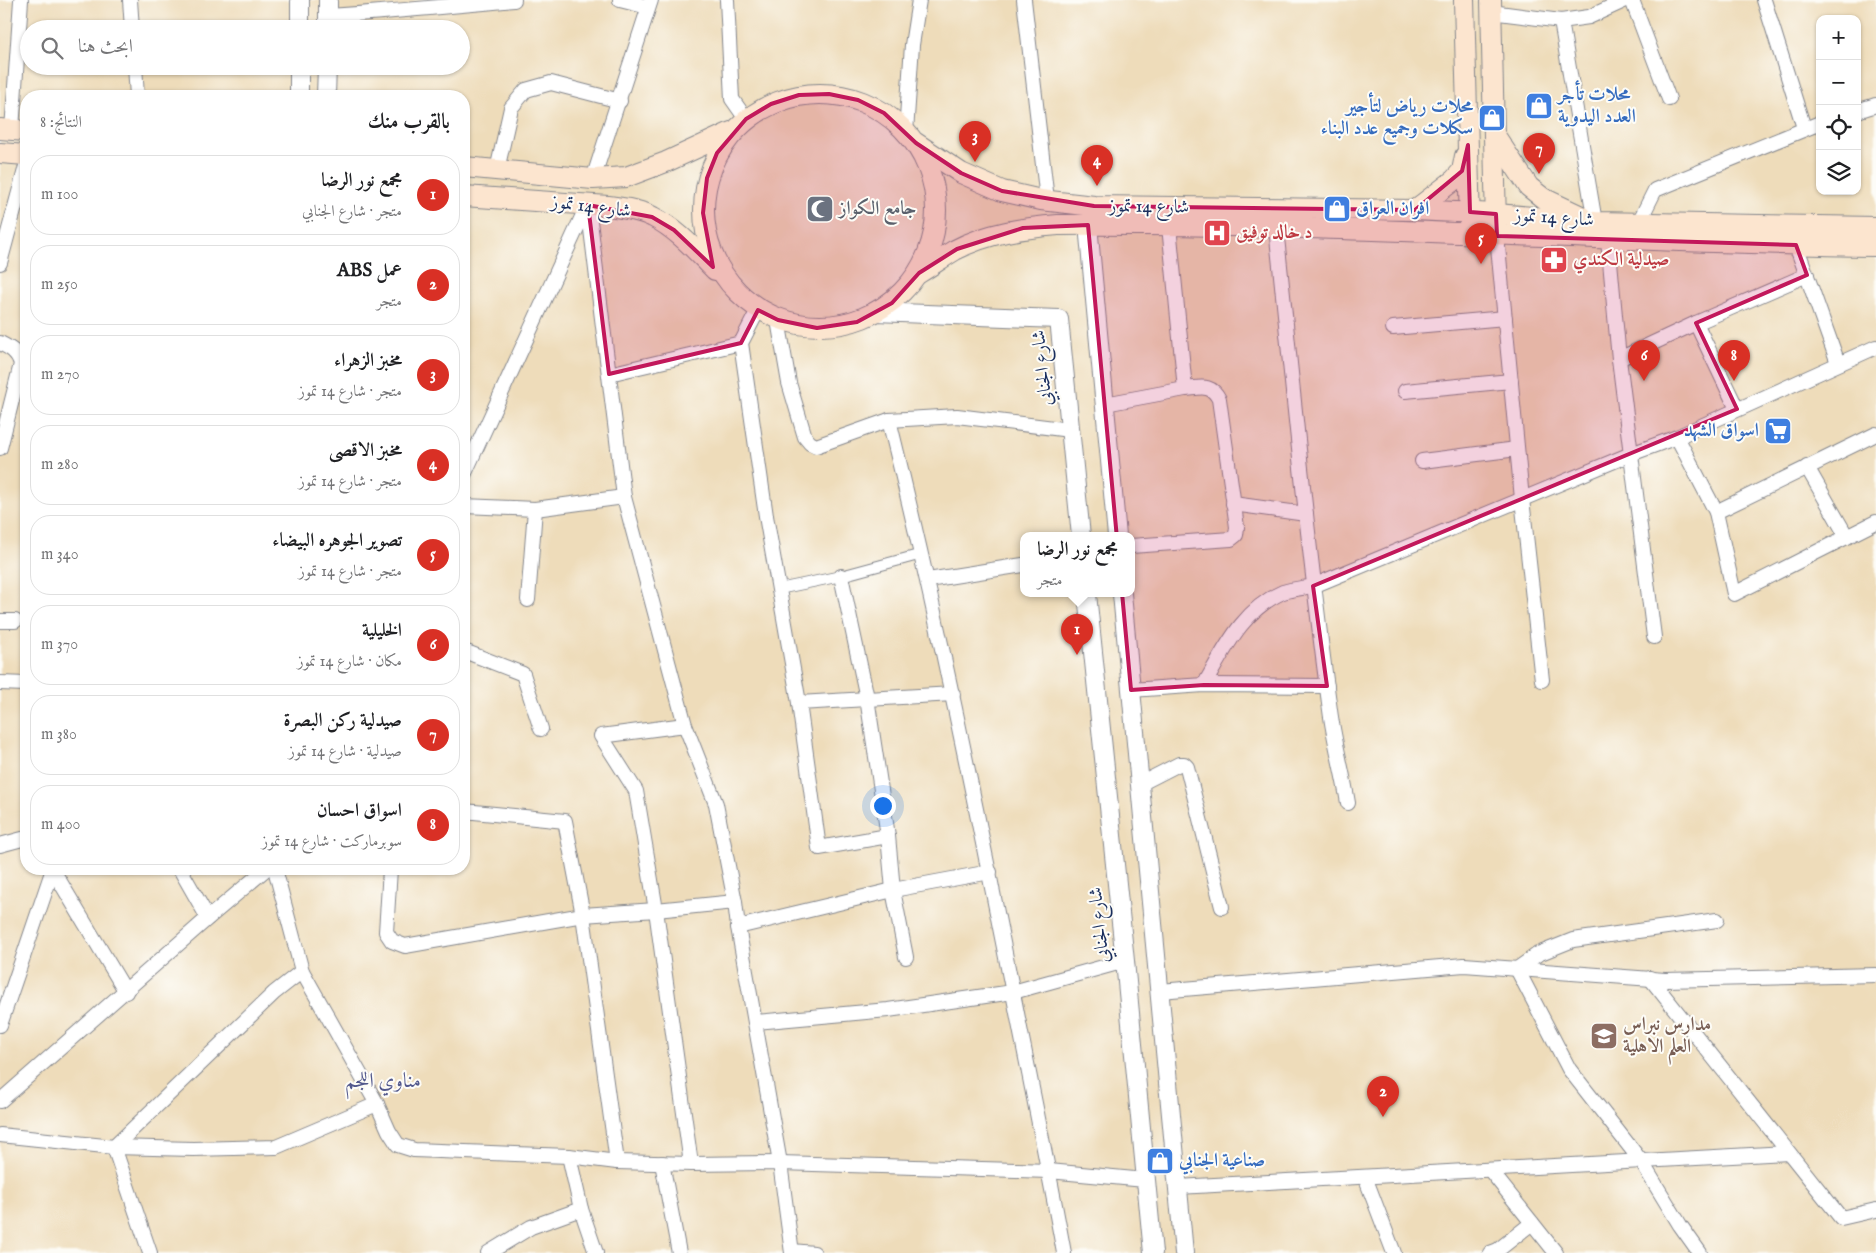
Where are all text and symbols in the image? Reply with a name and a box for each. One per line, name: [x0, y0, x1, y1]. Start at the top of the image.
map controls: [1816, 15, 1861, 195]
button: +: [1816, 15, 1861, 60]
search box: [20, 20, 470, 75]
icon: search: [38, 34, 66, 62]
text: ابحث هنا: [78, 35, 133, 59]
button: −: [1816, 60, 1861, 105]
place label: محلات تأجر العدد اليدوية: [1556, 80, 1636, 129]
shop icon: محلات تأجر العدد اليدوية: [1524, 91, 1554, 121]
place label: محلات رياض لتأجير سكلات وجميع عدد البناء: [1321, 92, 1473, 145]
shop icon: محلات رياض لتأجير سكلات وجميع عدد البناء: [1477, 103, 1507, 133]
button: locate: [1816, 105, 1861, 150]
text: بالقرب منك: [368, 109, 450, 136]
text: النتائج: 8: [40, 113, 82, 133]
pin: 3: [959, 121, 991, 162]
pin: 7: [1523, 133, 1555, 174]
pin: 4: [1081, 145, 1113, 186]
button: layers: [1816, 150, 1861, 195]
text: مجمع نور الرضا: [321, 169, 402, 193]
text: 100 m: [41, 185, 78, 205]
text: 1: [430, 185, 436, 205]
street label: شارع 14 تموز: [548, 190, 632, 226]
mosque icon: جامع الكواز: [805, 194, 835, 224]
street label: شارع 14 تموز: [1107, 194, 1189, 222]
shop icon: افران العراق: [1322, 194, 1352, 224]
place label: جامع الكواز: [837, 197, 916, 225]
place label: افران العراق: [1356, 197, 1429, 221]
text: متجر · شارع الجنابي: [302, 202, 402, 222]
street label: شارع 14 تموز: [1511, 203, 1595, 235]
hospital icon: د خالد توفيق: [1202, 218, 1232, 248]
place label: د خالد توفيق: [1236, 221, 1313, 245]
pin: 5: [1465, 223, 1497, 264]
pharmacy icon: صيدلية الكندي: [1539, 245, 1569, 275]
place label: صيدلية الكندي: [1573, 248, 1669, 274]
text: عمل ABS: [337, 259, 402, 283]
text: 250 m: [41, 275, 78, 295]
text: 2: [429, 275, 437, 295]
text: متجر: [377, 292, 402, 312]
street label: شارع الجنابي: [1027, 329, 1061, 407]
pin: 6: [1628, 340, 1660, 381]
pin: 8: [1718, 340, 1750, 381]
text: مخبز الزهراء: [334, 349, 402, 373]
text: 270 m: [41, 365, 80, 385]
text: 3: [430, 365, 436, 385]
text: متجر · شارع 14 تموز: [299, 382, 402, 402]
supermarket icon: اسواق الشهد: [1763, 416, 1793, 446]
place label: اسواق الشهد: [1684, 419, 1759, 443]
text: مخبز الاقصى: [329, 439, 402, 463]
text: 280 m: [41, 455, 79, 475]
text: 4: [429, 455, 437, 475]
text: متجر · شارع 14 تموز: [299, 472, 402, 492]
text: تصوير الجوهره البيضاء: [272, 529, 402, 553]
popup: [1020, 532, 1135, 597]
text: مجمع نور الرضا: [1037, 538, 1118, 562]
text: 340 m: [41, 545, 79, 565]
text: 5: [430, 545, 436, 565]
text: متجر · شارع 14 تموز: [299, 562, 402, 582]
text: متجر: [1037, 571, 1063, 591]
pin: 1: [1061, 614, 1093, 655]
text: الخليلية: [362, 619, 402, 643]
text: 370 m: [41, 635, 78, 655]
text: 6: [430, 635, 436, 655]
text: مكان · شارع 14 تموز: [297, 652, 402, 672]
text: صيدلية ركن البصرة: [283, 709, 402, 733]
text: 380 m: [41, 725, 77, 745]
text: 7: [429, 725, 437, 745]
text: صيدلية · شارع 14 تموز: [289, 742, 402, 762]
your location: [870, 793, 896, 819]
text: اسواق احسان: [317, 799, 402, 823]
text: 400 m: [41, 815, 80, 835]
text: 8: [430, 815, 436, 835]
text: سوبرماركت · شارع 14 تموز: [262, 832, 402, 852]
street label: شارع الجنابي: [1084, 886, 1118, 964]
place label: مدارس نبراس العلم الاهلية: [1623, 1013, 1711, 1065]
school or university icon: مدارس نبراس العلم الاهلية: [1589, 1021, 1619, 1051]
district label: مناوي اللجم: [345, 1068, 421, 1100]
pin: 2: [1367, 1076, 1399, 1117]
shop icon: صناعية الجنابي: [1145, 1146, 1175, 1176]
place label: صناعية الجنابي: [1178, 1149, 1265, 1175]

